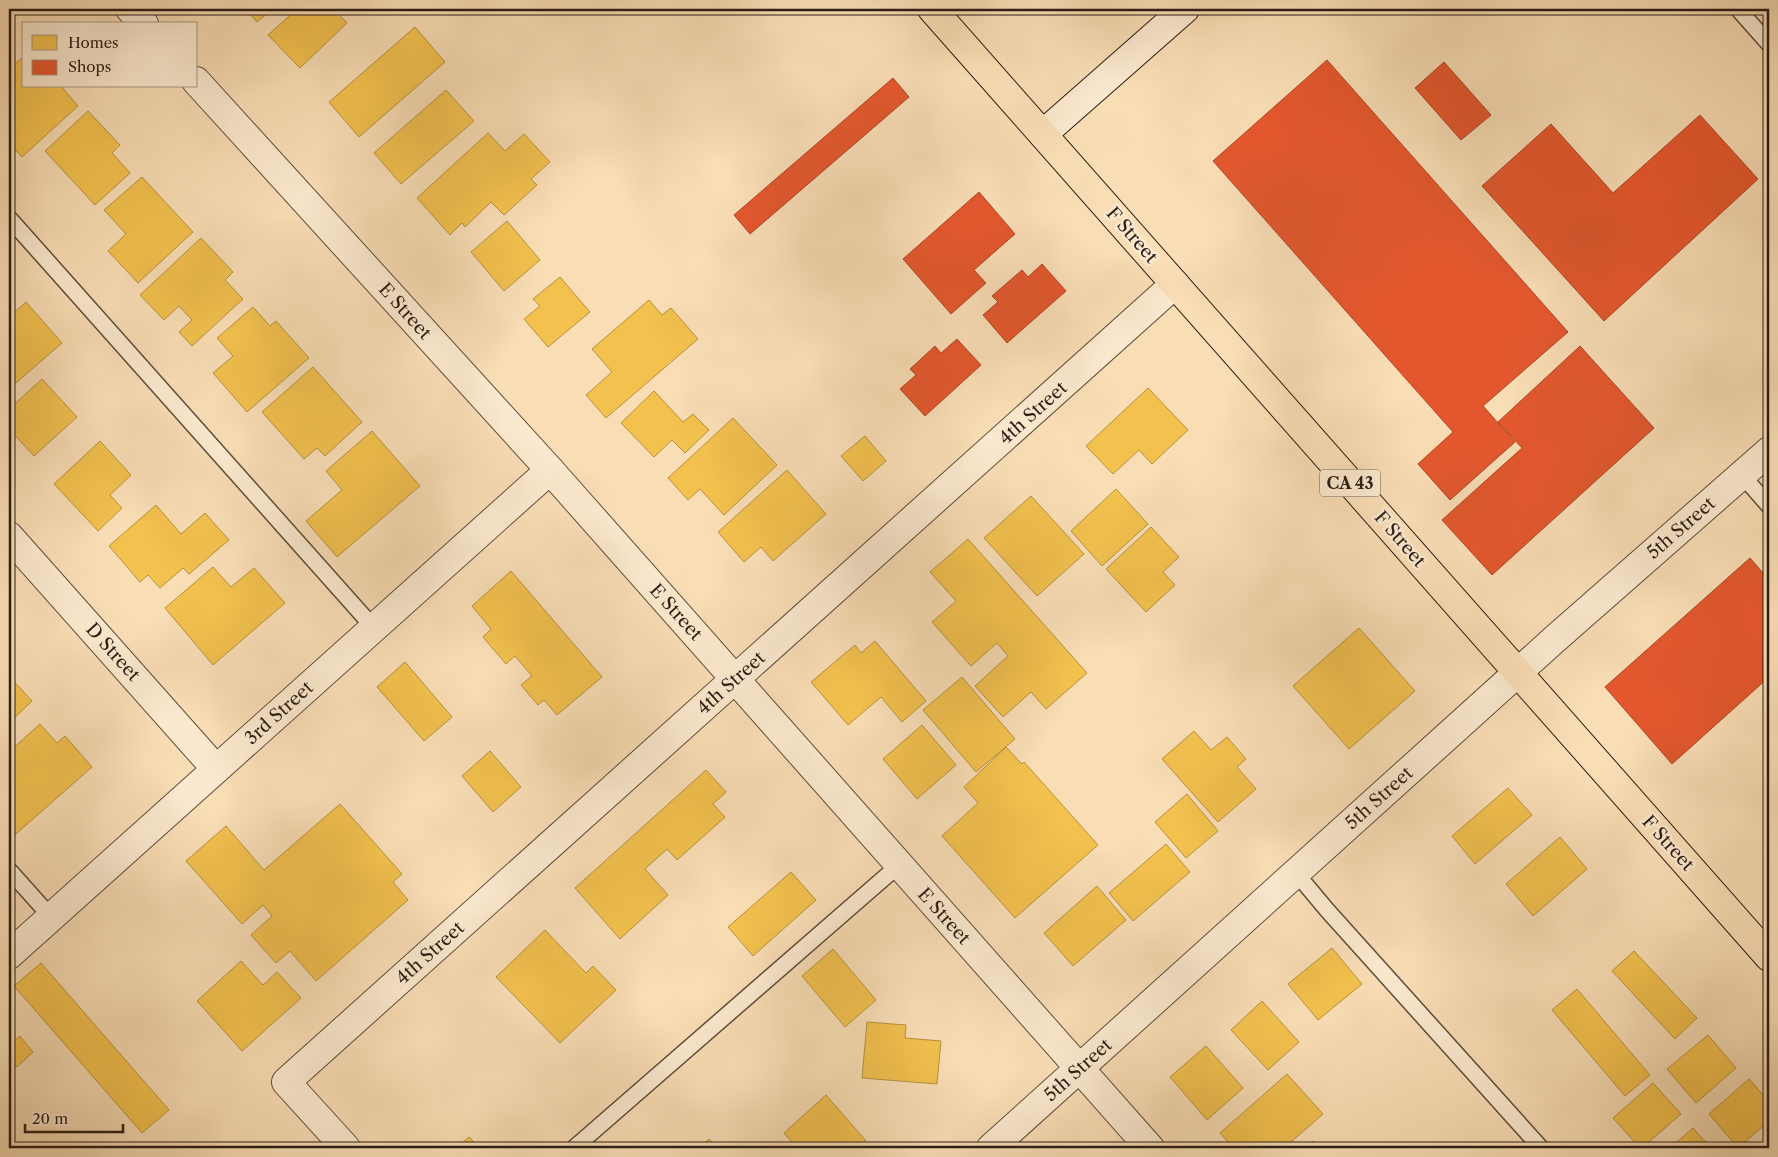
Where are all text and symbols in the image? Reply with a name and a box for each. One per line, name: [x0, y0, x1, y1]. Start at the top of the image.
legend: [22, 22, 198, 88]
text: Homes: [68, 33, 119, 52]
text: Shops: [68, 57, 111, 76]
street label: F Street: [1102, 203, 1163, 268]
street label: E Street: [374, 278, 436, 344]
street label: 4th Street: [994, 376, 1072, 449]
road number: CA 43: [1320, 469, 1380, 496]
street label: 5th Street: [1642, 492, 1720, 564]
street label: F Street: [1370, 507, 1431, 572]
street label: E Street: [645, 579, 707, 645]
street label: D Street: [81, 618, 145, 686]
street label: 4th Street: [692, 646, 770, 719]
street label: 3rd Street: [240, 676, 318, 749]
street label: 5th Street: [1341, 762, 1418, 834]
street label: F Street: [1637, 811, 1699, 876]
street label: E Street: [913, 883, 975, 949]
street label: 4th Street: [391, 916, 469, 989]
street label: 5th Street: [1040, 1034, 1117, 1106]
scale bar: [25, 1102, 122, 1134]
text: 20 m: [32, 1109, 68, 1128]

